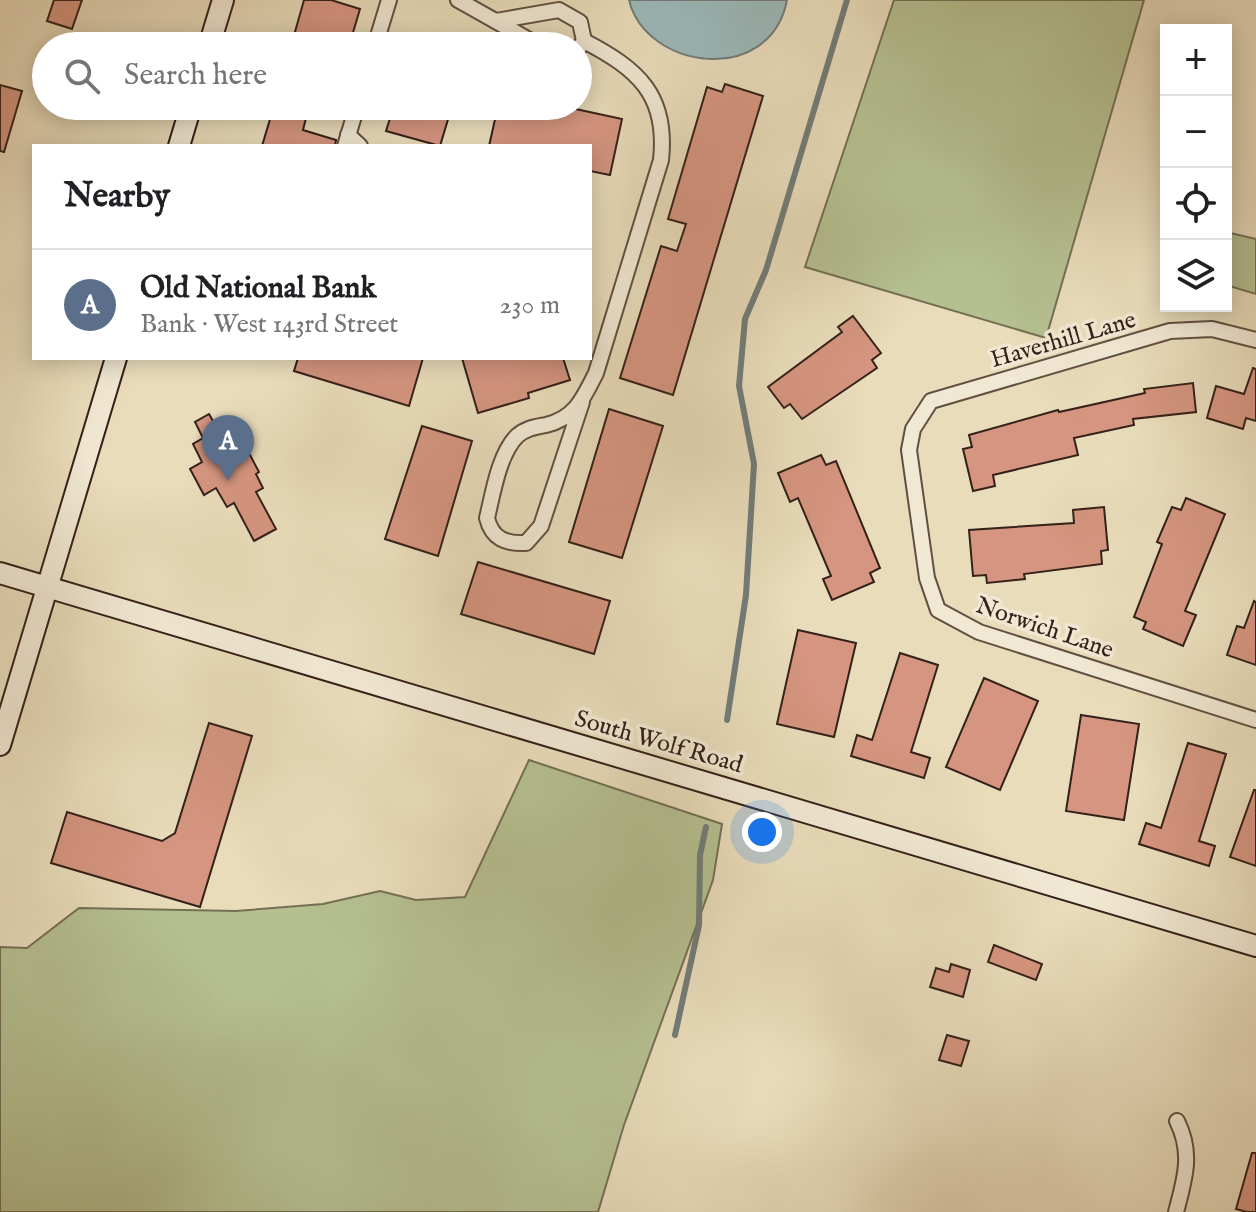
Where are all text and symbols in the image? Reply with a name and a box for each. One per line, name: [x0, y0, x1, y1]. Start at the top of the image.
map controls: [1160, 24, 1232, 312]
button: +: [1160, 24, 1232, 96]
search box: [32, 32, 592, 120]
icon: search: [60, 54, 104, 98]
text: Search here: [124, 57, 267, 95]
button: −: [1160, 96, 1232, 168]
button: locate: [1160, 168, 1232, 240]
text: Nearby: [64, 175, 170, 218]
button: layers: [1160, 240, 1232, 312]
text: Old National Bank: [140, 270, 376, 308]
text: A: [81, 289, 99, 322]
text: 230 m: [500, 289, 560, 322]
street label: Haverhill Lane: [987, 305, 1140, 376]
text: Bank · West 143rd Street: [140, 308, 398, 341]
pin: A: [202, 415, 254, 481]
street label: Norwich Lane: [972, 590, 1117, 666]
street label: South Wolf Road: [571, 704, 746, 781]
your location: [742, 812, 782, 852]

